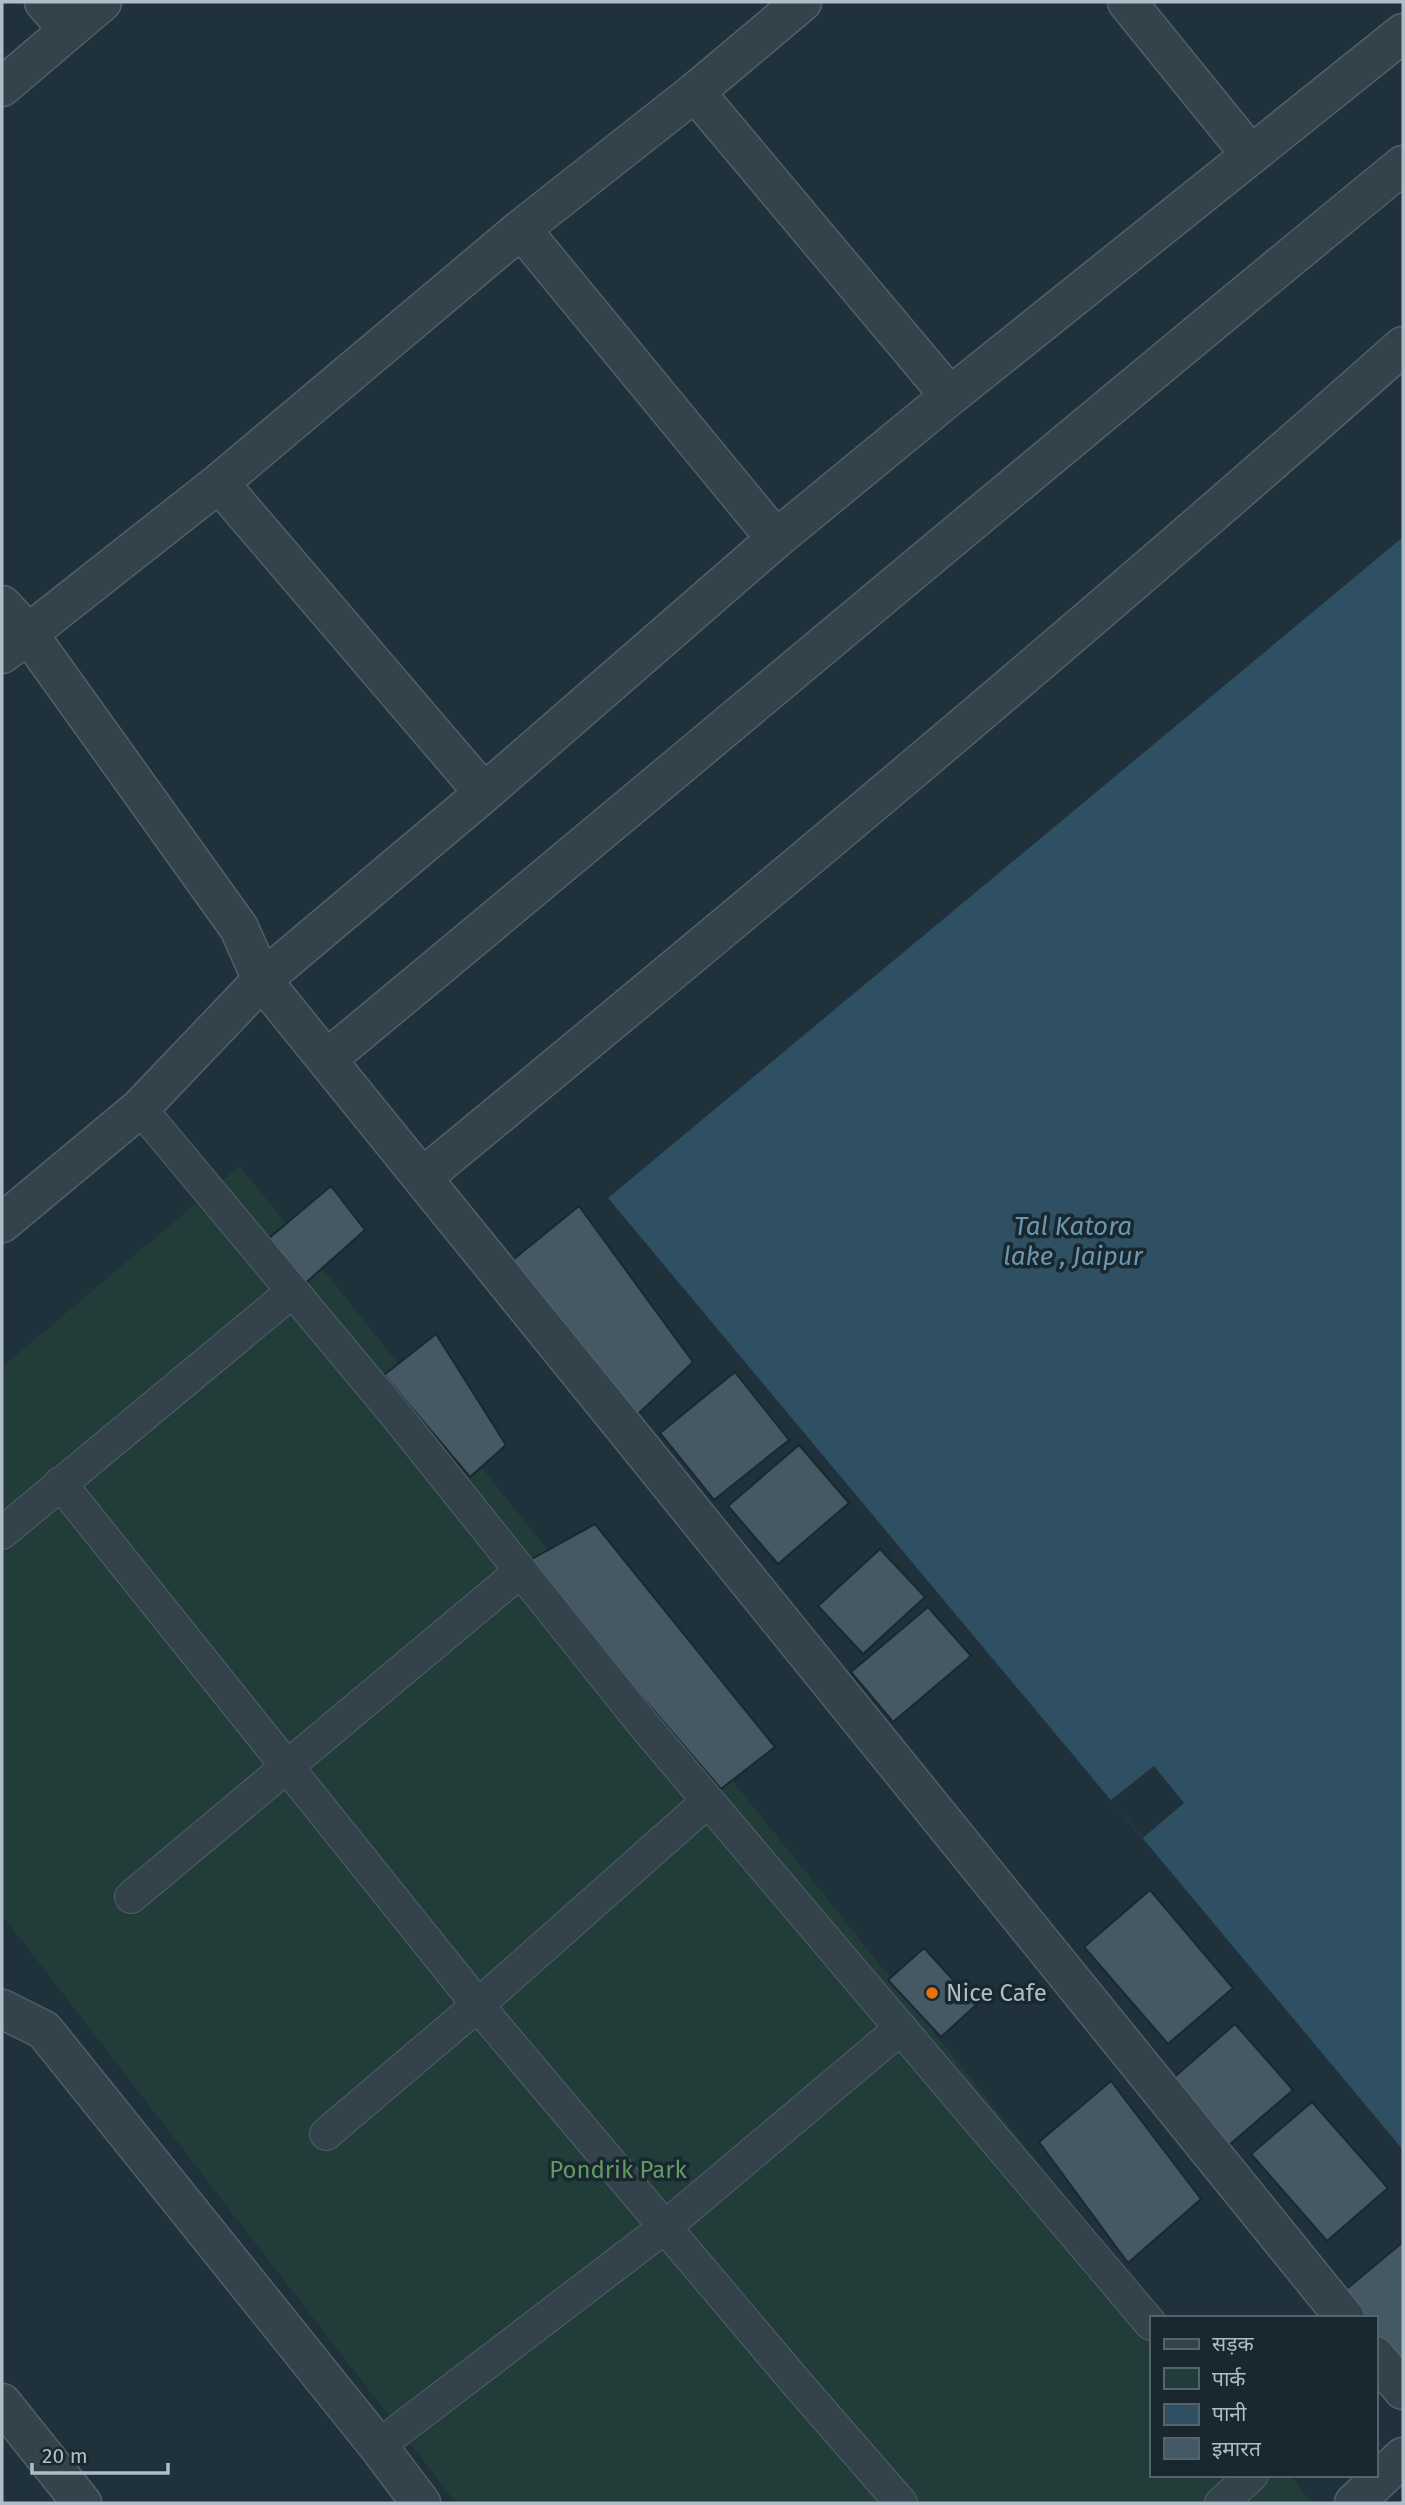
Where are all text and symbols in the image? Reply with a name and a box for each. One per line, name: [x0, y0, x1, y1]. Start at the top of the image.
water label: Tal Katora lake , Jaipur: [1003, 1211, 1144, 1272]
place label: Nice Cafe: [946, 1979, 1047, 2007]
marker: Nice Cafe: [924, 1985, 940, 2001]
park label: Pondrik Park: [549, 2156, 687, 2184]
legend: [1150, 2316, 1377, 2477]
text: सड़क: [1212, 2331, 1254, 2357]
text: पार्क: [1212, 2366, 1246, 2392]
text: पानी: [1212, 2401, 1247, 2427]
scale bar: [32, 2432, 168, 2476]
text: इमारत: [1212, 2436, 1262, 2462]
text: 20 m: [42, 2443, 88, 2469]

